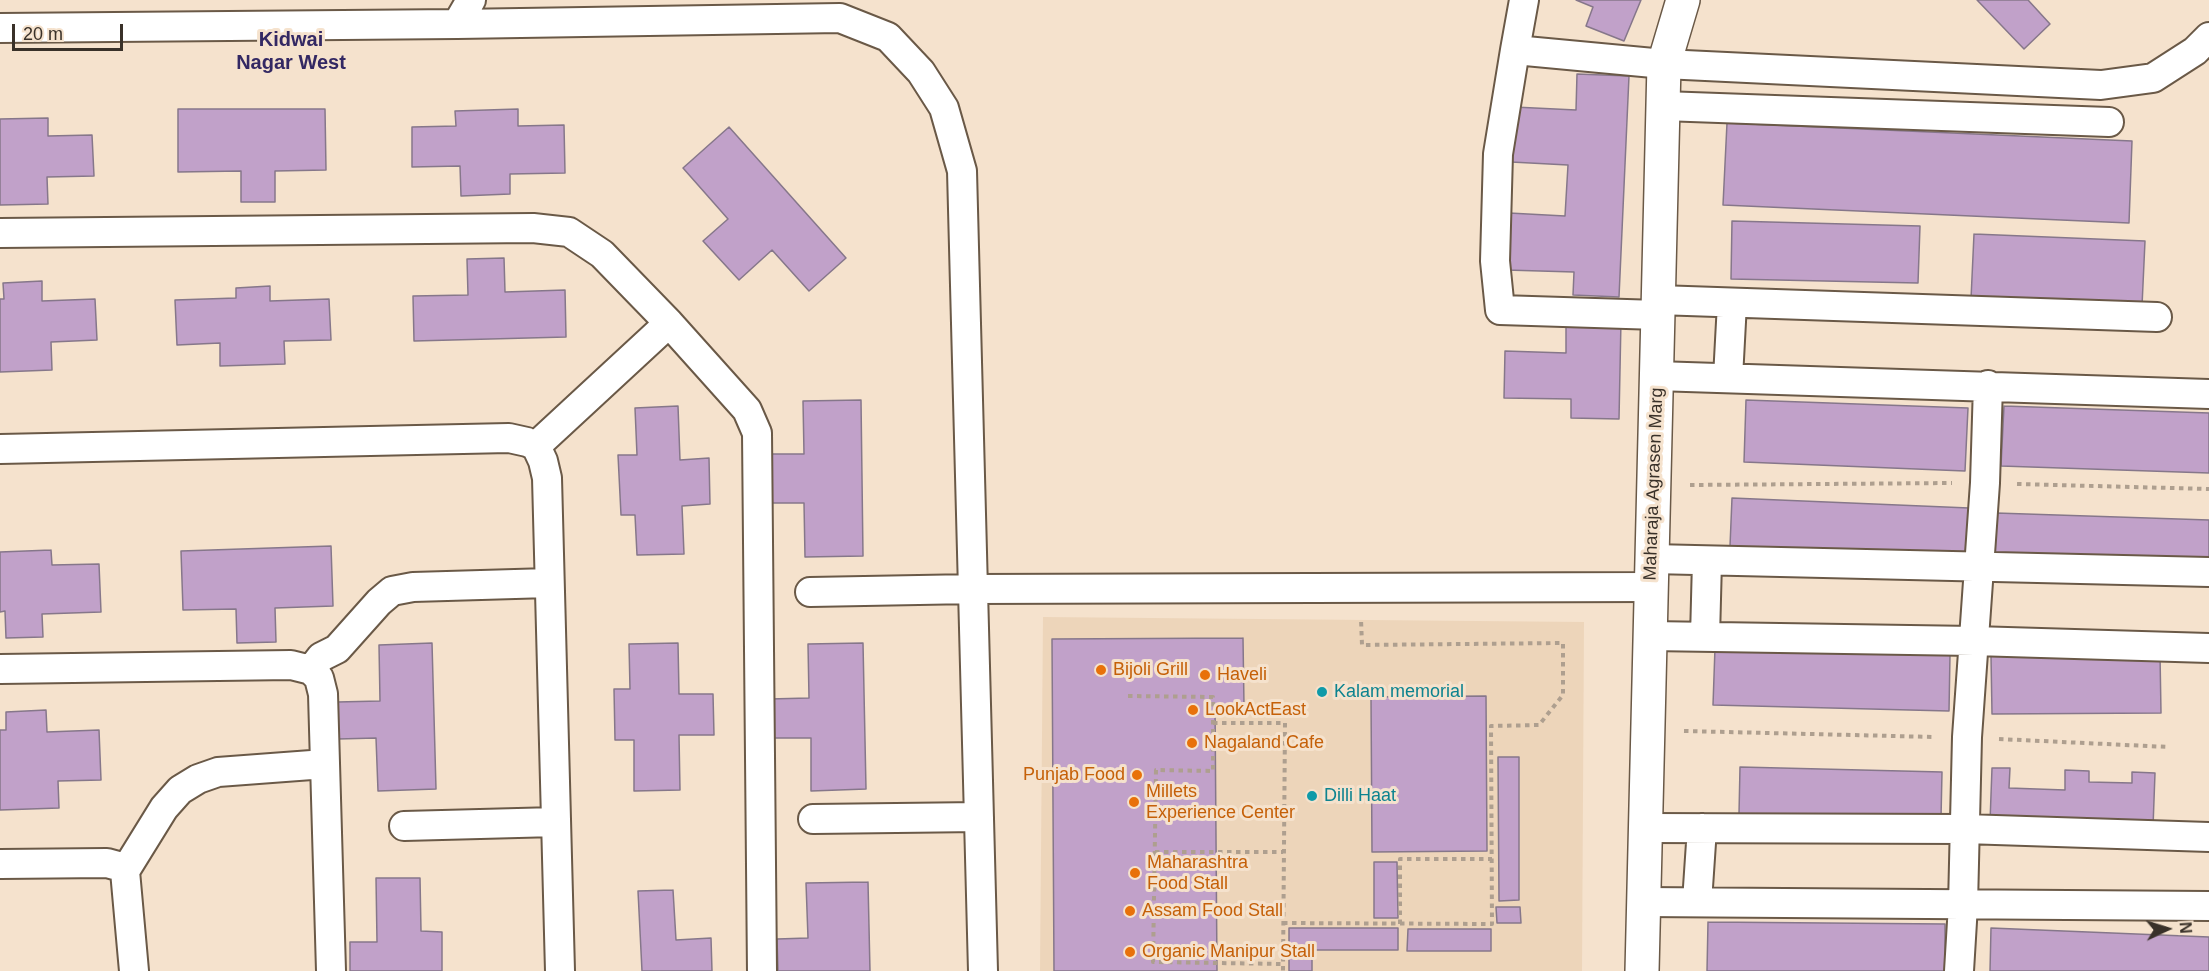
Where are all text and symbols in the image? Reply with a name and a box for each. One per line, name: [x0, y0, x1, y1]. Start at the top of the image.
scale bar: [15, 12, 126, 50]
text: 20 m: [23, 24, 63, 44]
district label: Kidwai Nagar West: [236, 28, 346, 75]
street label: Maharaja Agrasen Marg: [1640, 387, 1668, 581]
place label: Bijoli Grill: [1113, 659, 1188, 681]
marker: Bijoli Grill: [1094, 663, 1108, 677]
place label: Haveli: [1217, 664, 1267, 686]
marker: Haveli: [1198, 668, 1212, 682]
place label: Kalam memorial: [1334, 681, 1464, 703]
marker: Kalam memorial: [1315, 685, 1329, 699]
place label: LookActEast: [1205, 699, 1306, 721]
marker: LookActEast: [1186, 703, 1200, 717]
place label: Nagaland Cafe: [1204, 732, 1324, 754]
marker: Nagaland Cafe: [1185, 736, 1199, 750]
place label: Punjab Food: [1023, 764, 1125, 786]
marker: Punjab Food: [1130, 768, 1144, 782]
place label: Millets Experience Center: [1146, 781, 1295, 824]
place label: Dilli Haat: [1324, 785, 1396, 807]
marker: Dilli Haat: [1305, 789, 1319, 803]
marker: Millets Experience Center: [1127, 795, 1141, 809]
place label: Maharashtra Food Stall: [1147, 852, 1248, 894]
marker: Maharashtra Food Stall: [1128, 866, 1142, 880]
north arrow: [2137, 899, 2197, 959]
place label: Assam Food Stall: [1142, 900, 1283, 922]
marker: Assam Food Stall: [1123, 904, 1137, 918]
text: N: [2177, 921, 2194, 934]
place label: Organic Manipur Stall: [1142, 941, 1315, 963]
marker: Organic Manipur Stall: [1123, 945, 1137, 959]

